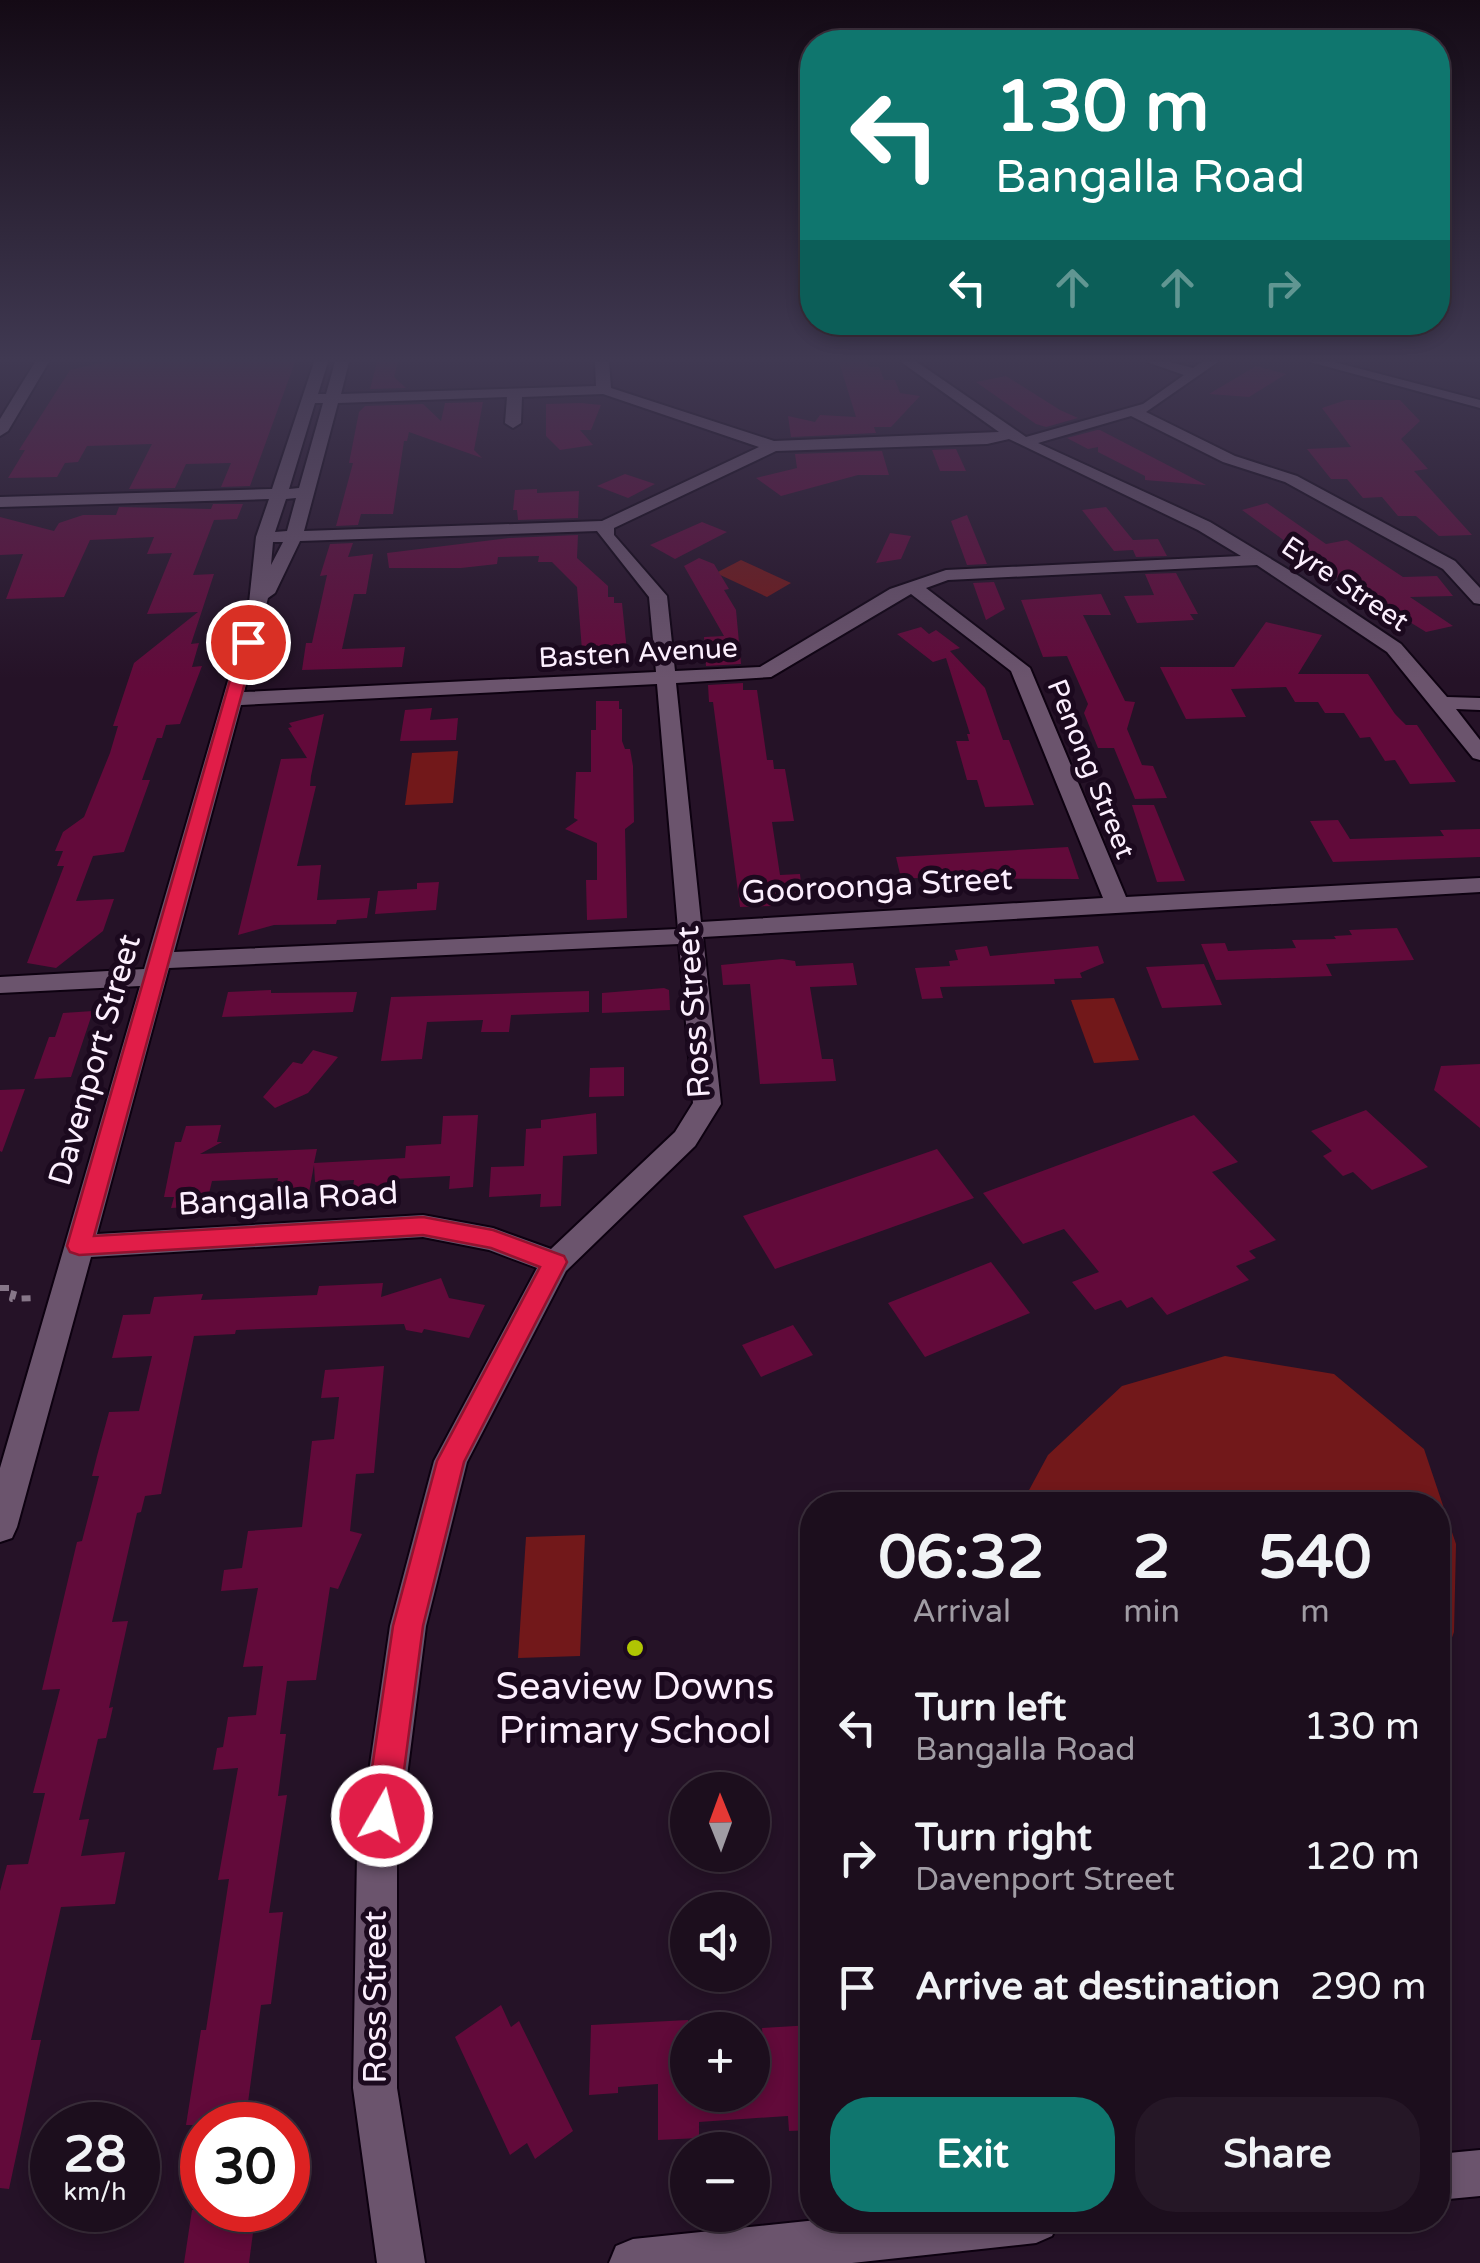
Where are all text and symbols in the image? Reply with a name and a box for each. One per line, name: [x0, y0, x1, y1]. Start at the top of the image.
text: 130 m: [995, 66, 1209, 150]
icon: left: [830, 70, 960, 200]
text: Bangalla Road: [995, 151, 1305, 205]
icon: left: [940, 260, 995, 315]
icon: ahead: [1045, 260, 1100, 315]
icon: ahead: [1150, 260, 1205, 315]
icon: right: [1255, 260, 1310, 315]
street label: Eyre Street: [1275, 529, 1415, 639]
pin: [206, 600, 291, 685]
icon: arrive: [221, 615, 276, 670]
street label: Basten Avenue: [538, 631, 738, 675]
street label: Penong Street: [1040, 674, 1143, 864]
street label: Gooroonga Street: [741, 860, 1013, 912]
street label: Ross Street: [669, 925, 719, 1099]
street label: Davenport Street: [41, 930, 149, 1190]
street label: Bangalla Road: [177, 1174, 399, 1224]
text: 06:32: [878, 1522, 1045, 1594]
text: 2: [1133, 1522, 1170, 1594]
text: 540: [1258, 1522, 1372, 1594]
text: Arrival: [912, 1593, 1011, 1631]
text: min: [1123, 1593, 1180, 1631]
text: m: [1300, 1593, 1330, 1631]
marker: Seaview Downs Primary School: [624, 1637, 646, 1659]
place label: Seaview Downs Primary School: [496, 1664, 774, 1754]
text: Turn left: [915, 1685, 1066, 1731]
icon: left: [830, 1700, 885, 1755]
text: 130 m: [1304, 1704, 1420, 1750]
text: Bangalla Road: [915, 1731, 1135, 1769]
position arrow: [330, 1764, 434, 1868]
north arrow: [670, 1772, 770, 1872]
map controls: [670, 1772, 770, 2232]
text: Turn right: [915, 1815, 1092, 1861]
icon: right: [830, 1830, 885, 1885]
text: 120 m: [1304, 1834, 1420, 1880]
text: Davenport Street: [915, 1861, 1175, 1899]
button: sound: [670, 1892, 770, 1992]
street label: Ross Street: [357, 1911, 395, 2083]
icon: arrive: [830, 1960, 885, 2015]
text: Arrive at destination: [915, 1964, 1280, 2010]
text: 290 m: [1310, 1964, 1426, 2010]
button: +: [670, 2012, 770, 2112]
button: Exit: [830, 2097, 1115, 2212]
button: Share: [1135, 2097, 1420, 2212]
speed limit sign: 30: [180, 2102, 310, 2232]
text: 28: [64, 2125, 126, 2185]
button: −: [670, 2132, 770, 2232]
text: km/h: [64, 2177, 126, 2207]

